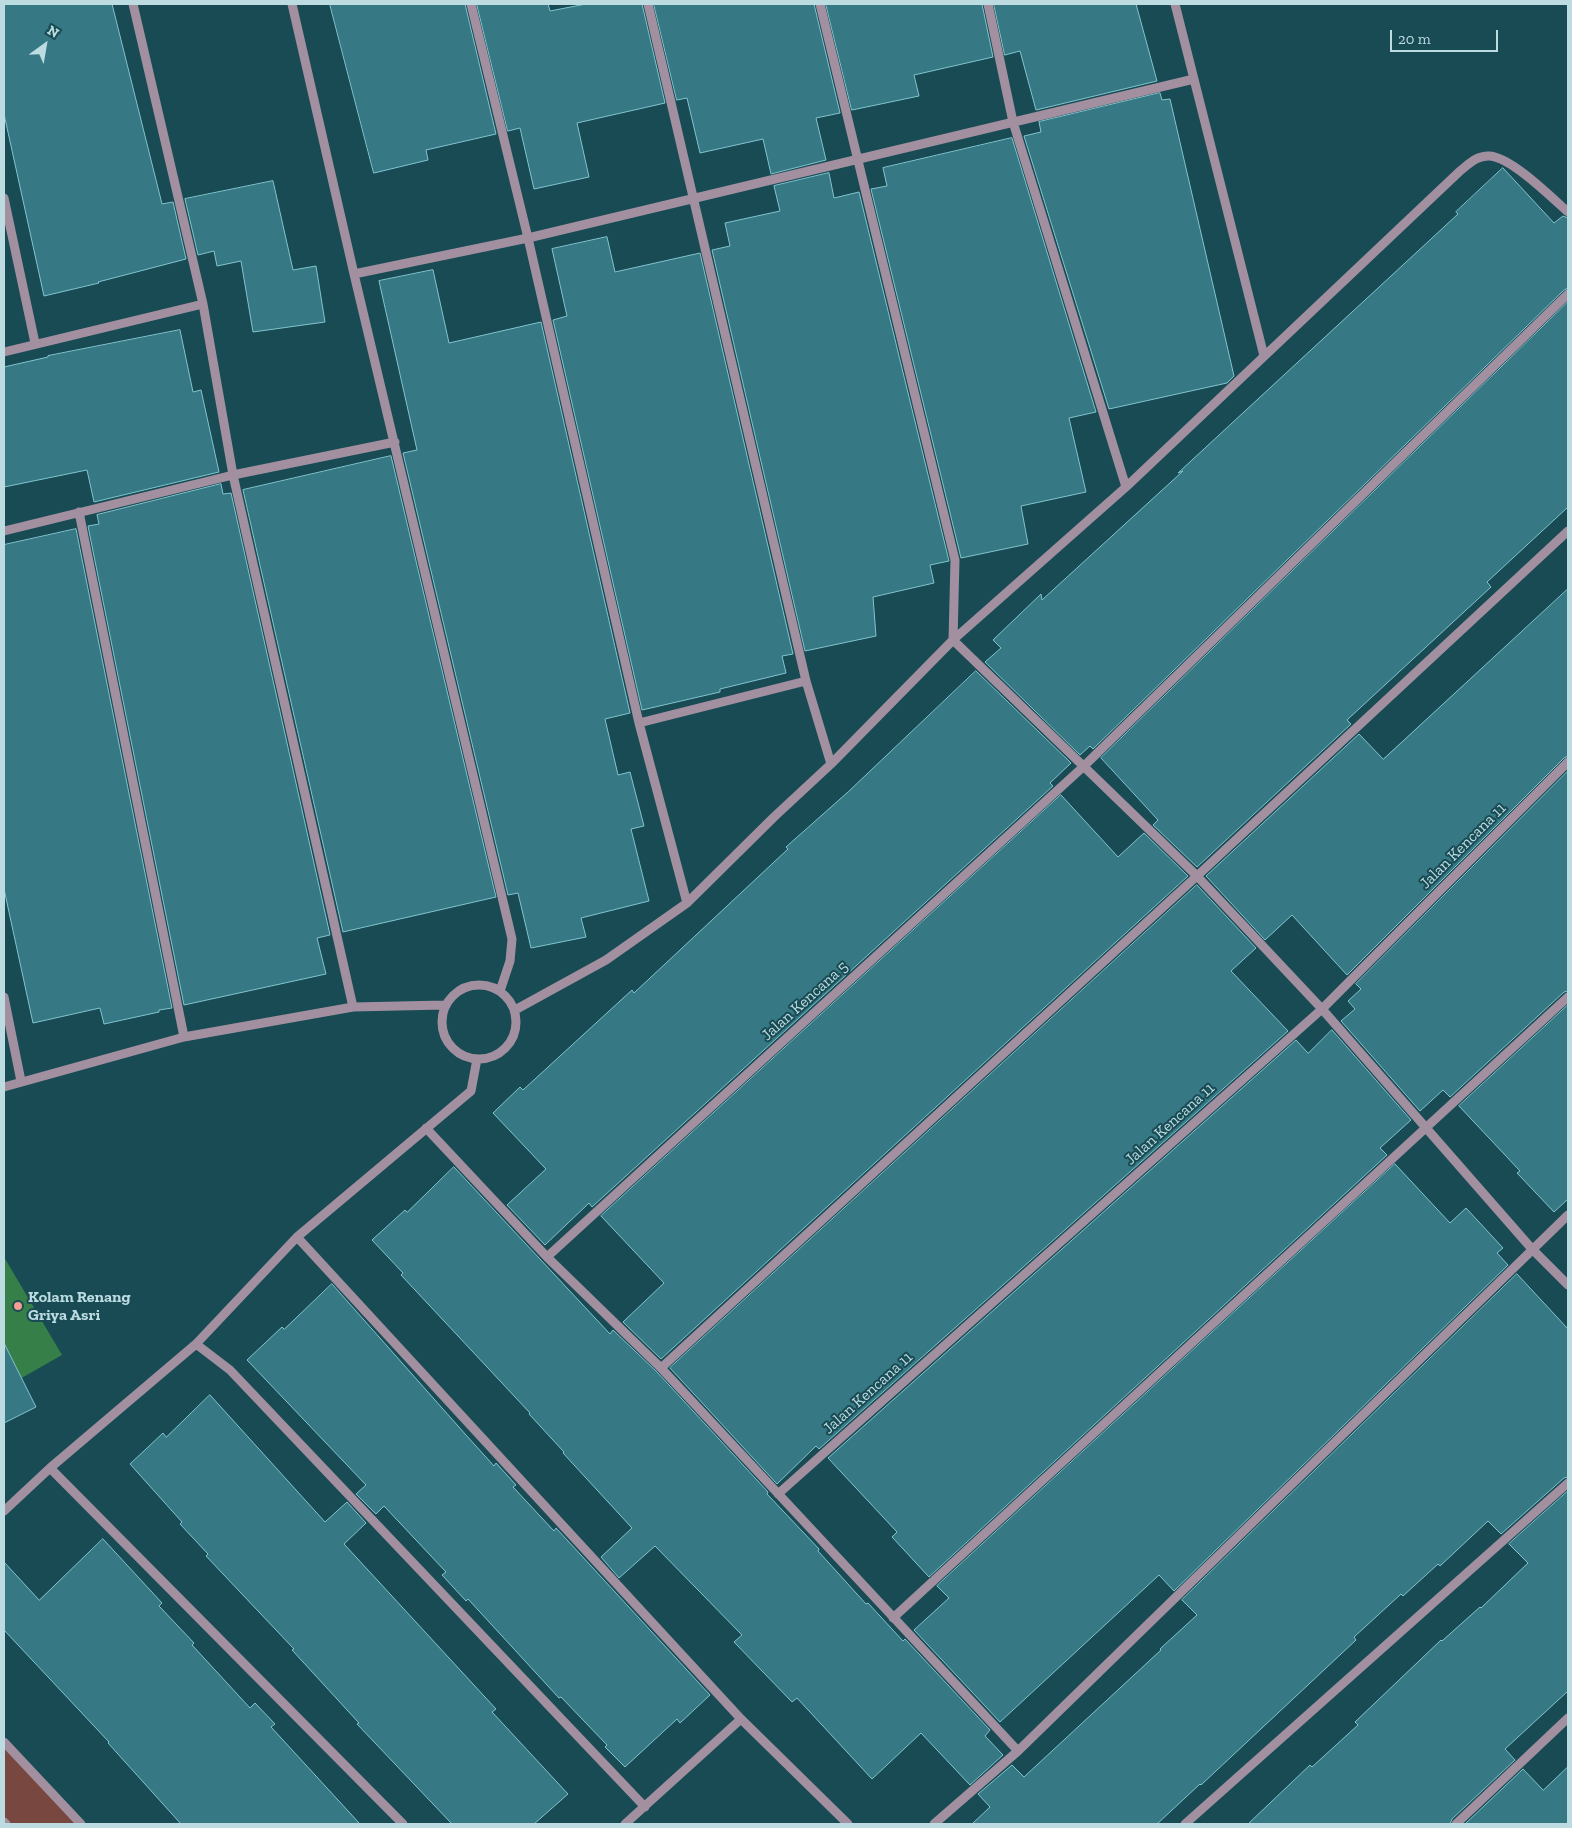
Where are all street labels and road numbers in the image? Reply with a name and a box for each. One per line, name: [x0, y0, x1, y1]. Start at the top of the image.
street label: Jalan Kencana 11: [1416, 799, 1510, 893]
street label: Jalan Kencana 5: [758, 957, 852, 1045]
street label: Jalan Kencana 11: [1121, 1079, 1219, 1169]
street label: Jalan Kencana 11: [819, 1348, 917, 1438]

